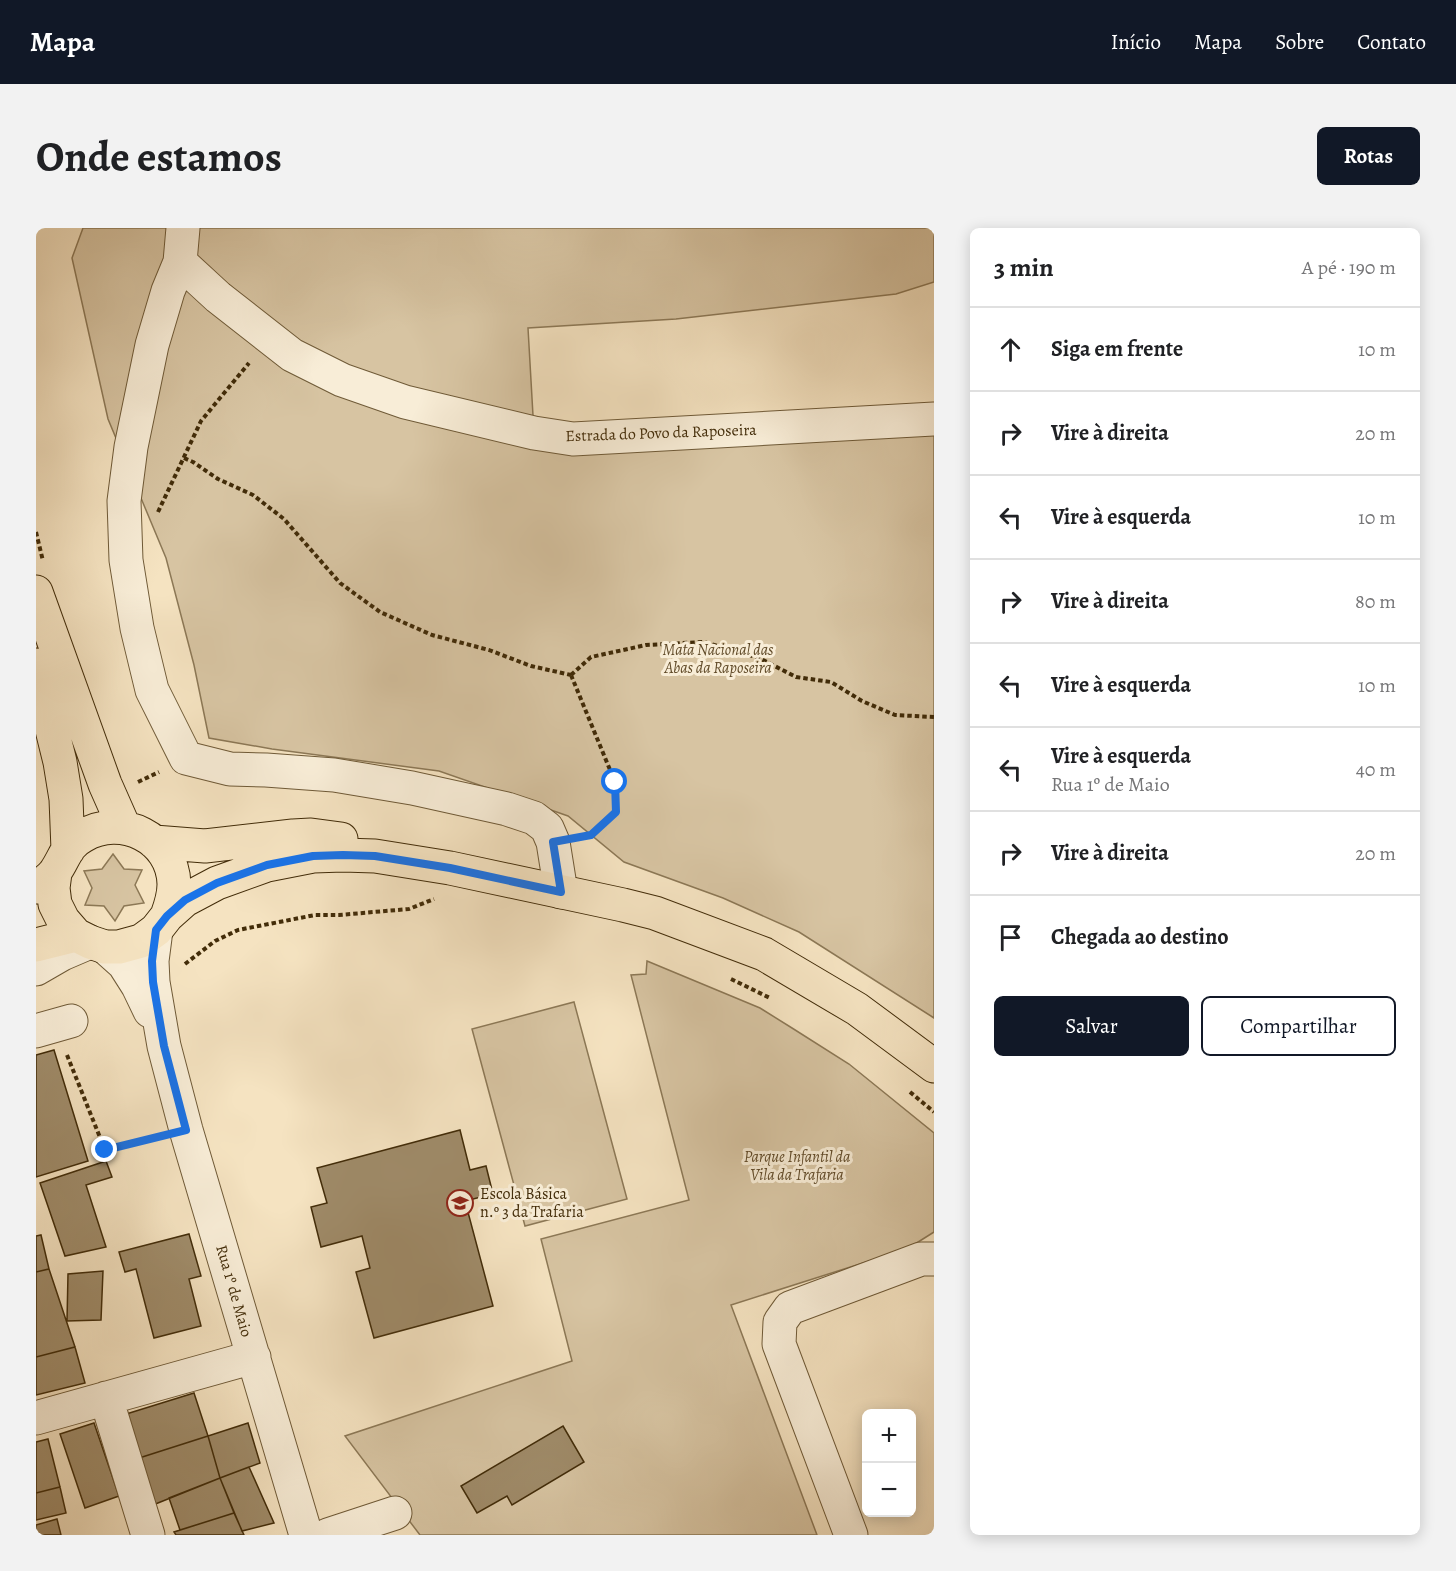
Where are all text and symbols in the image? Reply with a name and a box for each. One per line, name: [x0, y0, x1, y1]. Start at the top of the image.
text: Mapa: [30, 23, 95, 61]
text: Início: [1111, 28, 1161, 56]
text: Mapa: [1194, 28, 1242, 56]
text: Sobre: [1275, 28, 1324, 56]
text: Contato: [1357, 28, 1426, 56]
button: Rotas: [1317, 127, 1420, 185]
text: Onde estamos: [36, 128, 282, 185]
text: 3 min: [994, 250, 1054, 285]
text: A pé · 190 m: [1302, 254, 1396, 281]
icon: ahead: [994, 333, 1027, 366]
text: Siga em frente: [1051, 334, 1183, 364]
text: 10 m: [1358, 336, 1396, 363]
icon: right: [994, 417, 1027, 450]
text: Vire à direita: [1051, 418, 1169, 448]
street label: Estrada do Povo da Raposeira: [565, 419, 758, 447]
text: 20 m: [1355, 420, 1396, 447]
icon: left: [994, 501, 1027, 534]
text: Vire à esquerda: [1051, 502, 1191, 532]
text: 10 m: [1358, 504, 1396, 531]
icon: right: [994, 585, 1027, 618]
text: Vire à direita: [1051, 586, 1169, 616]
text: 80 m: [1355, 588, 1396, 615]
park label: Mata Nacional das Abas da Raposeira: [662, 639, 774, 679]
icon: left: [994, 669, 1027, 702]
text: Vire à esquerda: [1051, 670, 1191, 700]
text: 10 m: [1358, 672, 1396, 699]
text: Vire à esquerda: [1051, 741, 1191, 771]
icon: left: [994, 753, 1027, 786]
text: 40 m: [1356, 756, 1396, 783]
route start: [601, 768, 627, 794]
text: Rua 1º de Maio: [1051, 771, 1170, 798]
icon: right: [994, 837, 1027, 870]
text: Vire à direita: [1051, 838, 1169, 868]
text: 20 m: [1355, 840, 1396, 867]
icon: arrive: [994, 921, 1027, 954]
text: Chegada ao destino: [1051, 922, 1229, 952]
button: Salvar: [994, 996, 1189, 1056]
button: Compartilhar: [1201, 996, 1396, 1056]
route end: [91, 1136, 117, 1162]
park label: Parque Infantil da Vila da Trafaria: [744, 1146, 851, 1186]
place label: Escola Básica n.º 3 da Trafaria: [480, 1183, 584, 1223]
school or university icon: Escola Básica n.º 3 da Trafaria: [445, 1188, 475, 1218]
street label: Rua 1º de Maio: [210, 1242, 258, 1340]
map controls: [862, 1409, 916, 1517]
button: +: [862, 1409, 916, 1463]
button: −: [862, 1463, 916, 1517]

